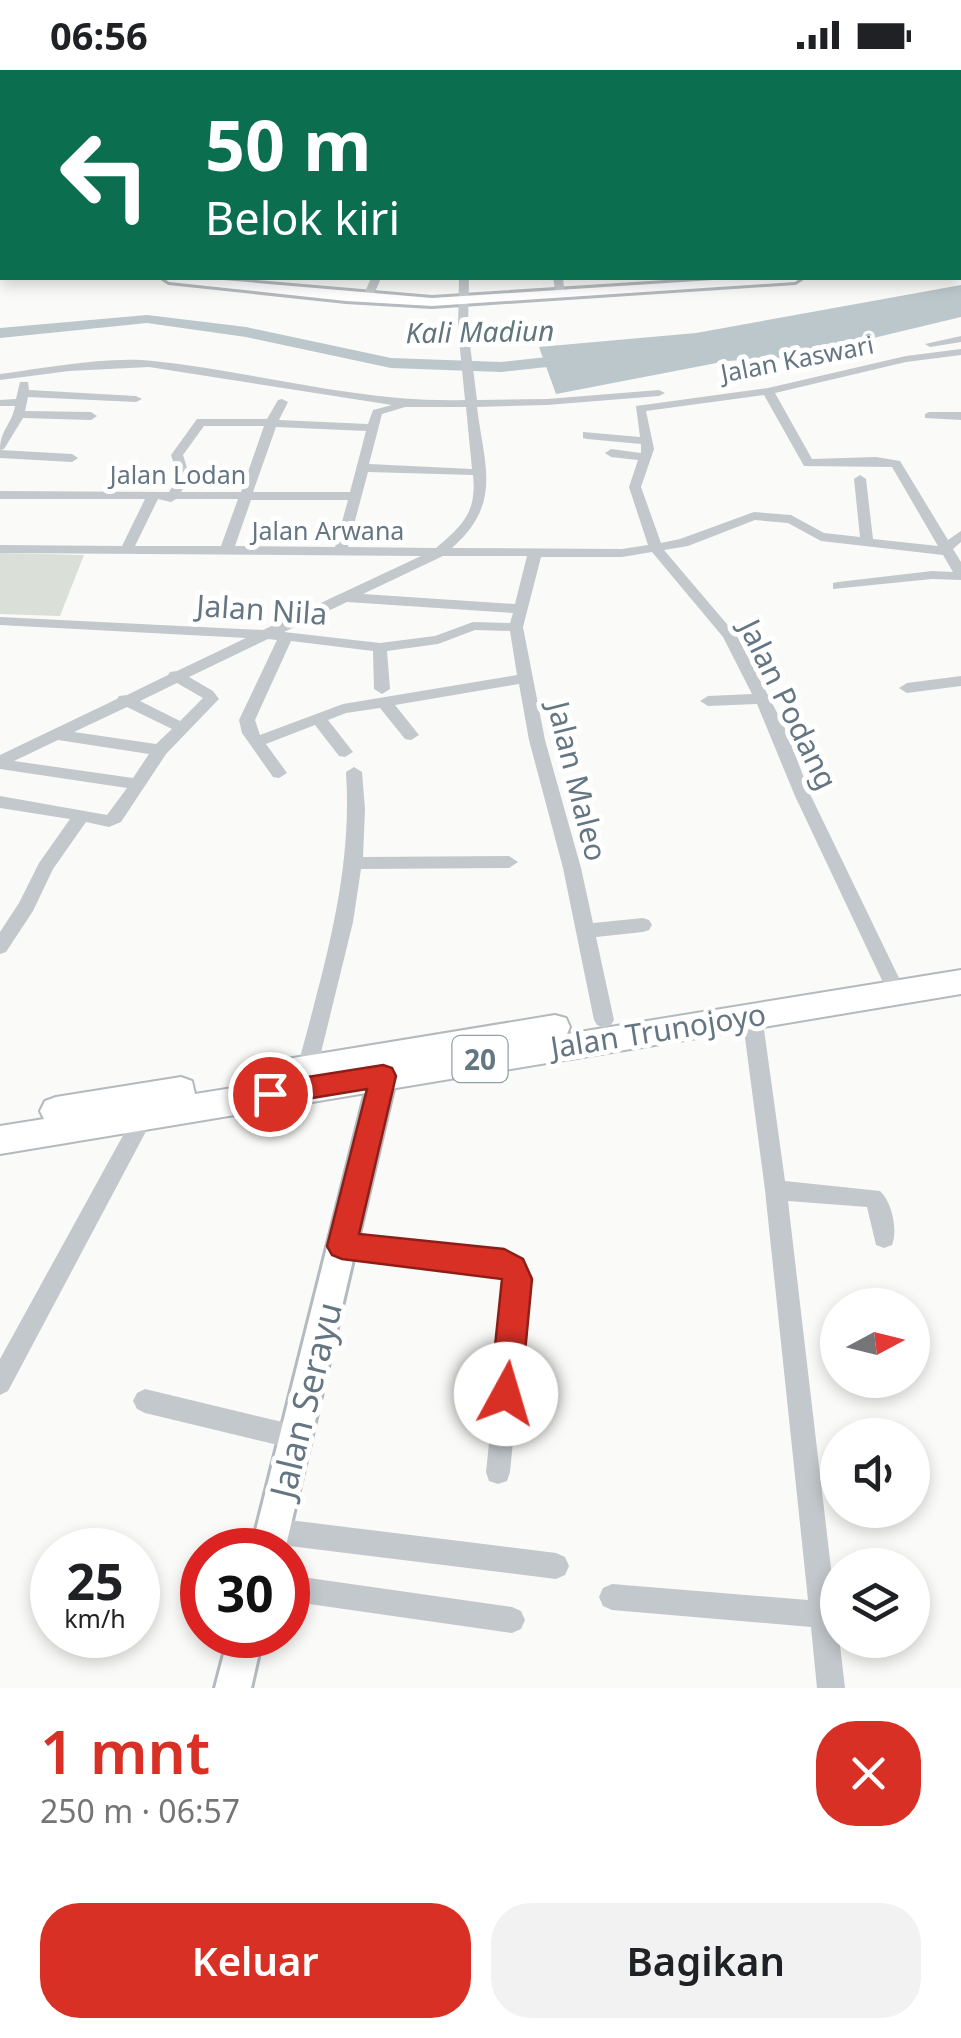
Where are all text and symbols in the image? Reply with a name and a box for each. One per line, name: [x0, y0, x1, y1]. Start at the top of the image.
text: 06:56: [50, 9, 148, 61]
text: 50 m: [205, 96, 372, 192]
icon: left: [40, 110, 170, 240]
text: Belok kiri: [205, 187, 400, 248]
water label: Kali Madiun: [405, 311, 555, 351]
street label: Jalan Kaswari: [716, 327, 876, 390]
street label: Jalan Lodan: [108, 457, 246, 491]
street label: Jalan Arwana: [250, 513, 404, 547]
street label: Jalan Nila: [192, 584, 329, 634]
street label: Jalan Podang: [729, 609, 848, 796]
street label: Jalan Maleo: [538, 694, 618, 865]
street label: Jalan Trunojoyo: [544, 993, 769, 1068]
road number: 20: [452, 1036, 508, 1082]
pin: [228, 1052, 313, 1137]
icon: arrive: [243, 1067, 298, 1122]
north arrow: [820, 1288, 930, 1398]
map controls: [820, 1288, 930, 1658]
street label: Jalan Serayu: [257, 1297, 352, 1506]
position arrow: [454, 1342, 558, 1446]
button: sound: [820, 1418, 930, 1528]
speed limit sign: 30: [180, 1528, 310, 1658]
text: 25: [66, 1547, 124, 1615]
button: layers: [820, 1548, 930, 1658]
text: km/h: [64, 1601, 126, 1635]
text: 1 mnt: [40, 1710, 210, 1792]
button: close: [816, 1721, 921, 1826]
text: 250 m · 06:57: [40, 1789, 240, 1832]
button: Keluar: [40, 1903, 471, 2018]
button: Bagikan: [491, 1903, 921, 2018]

